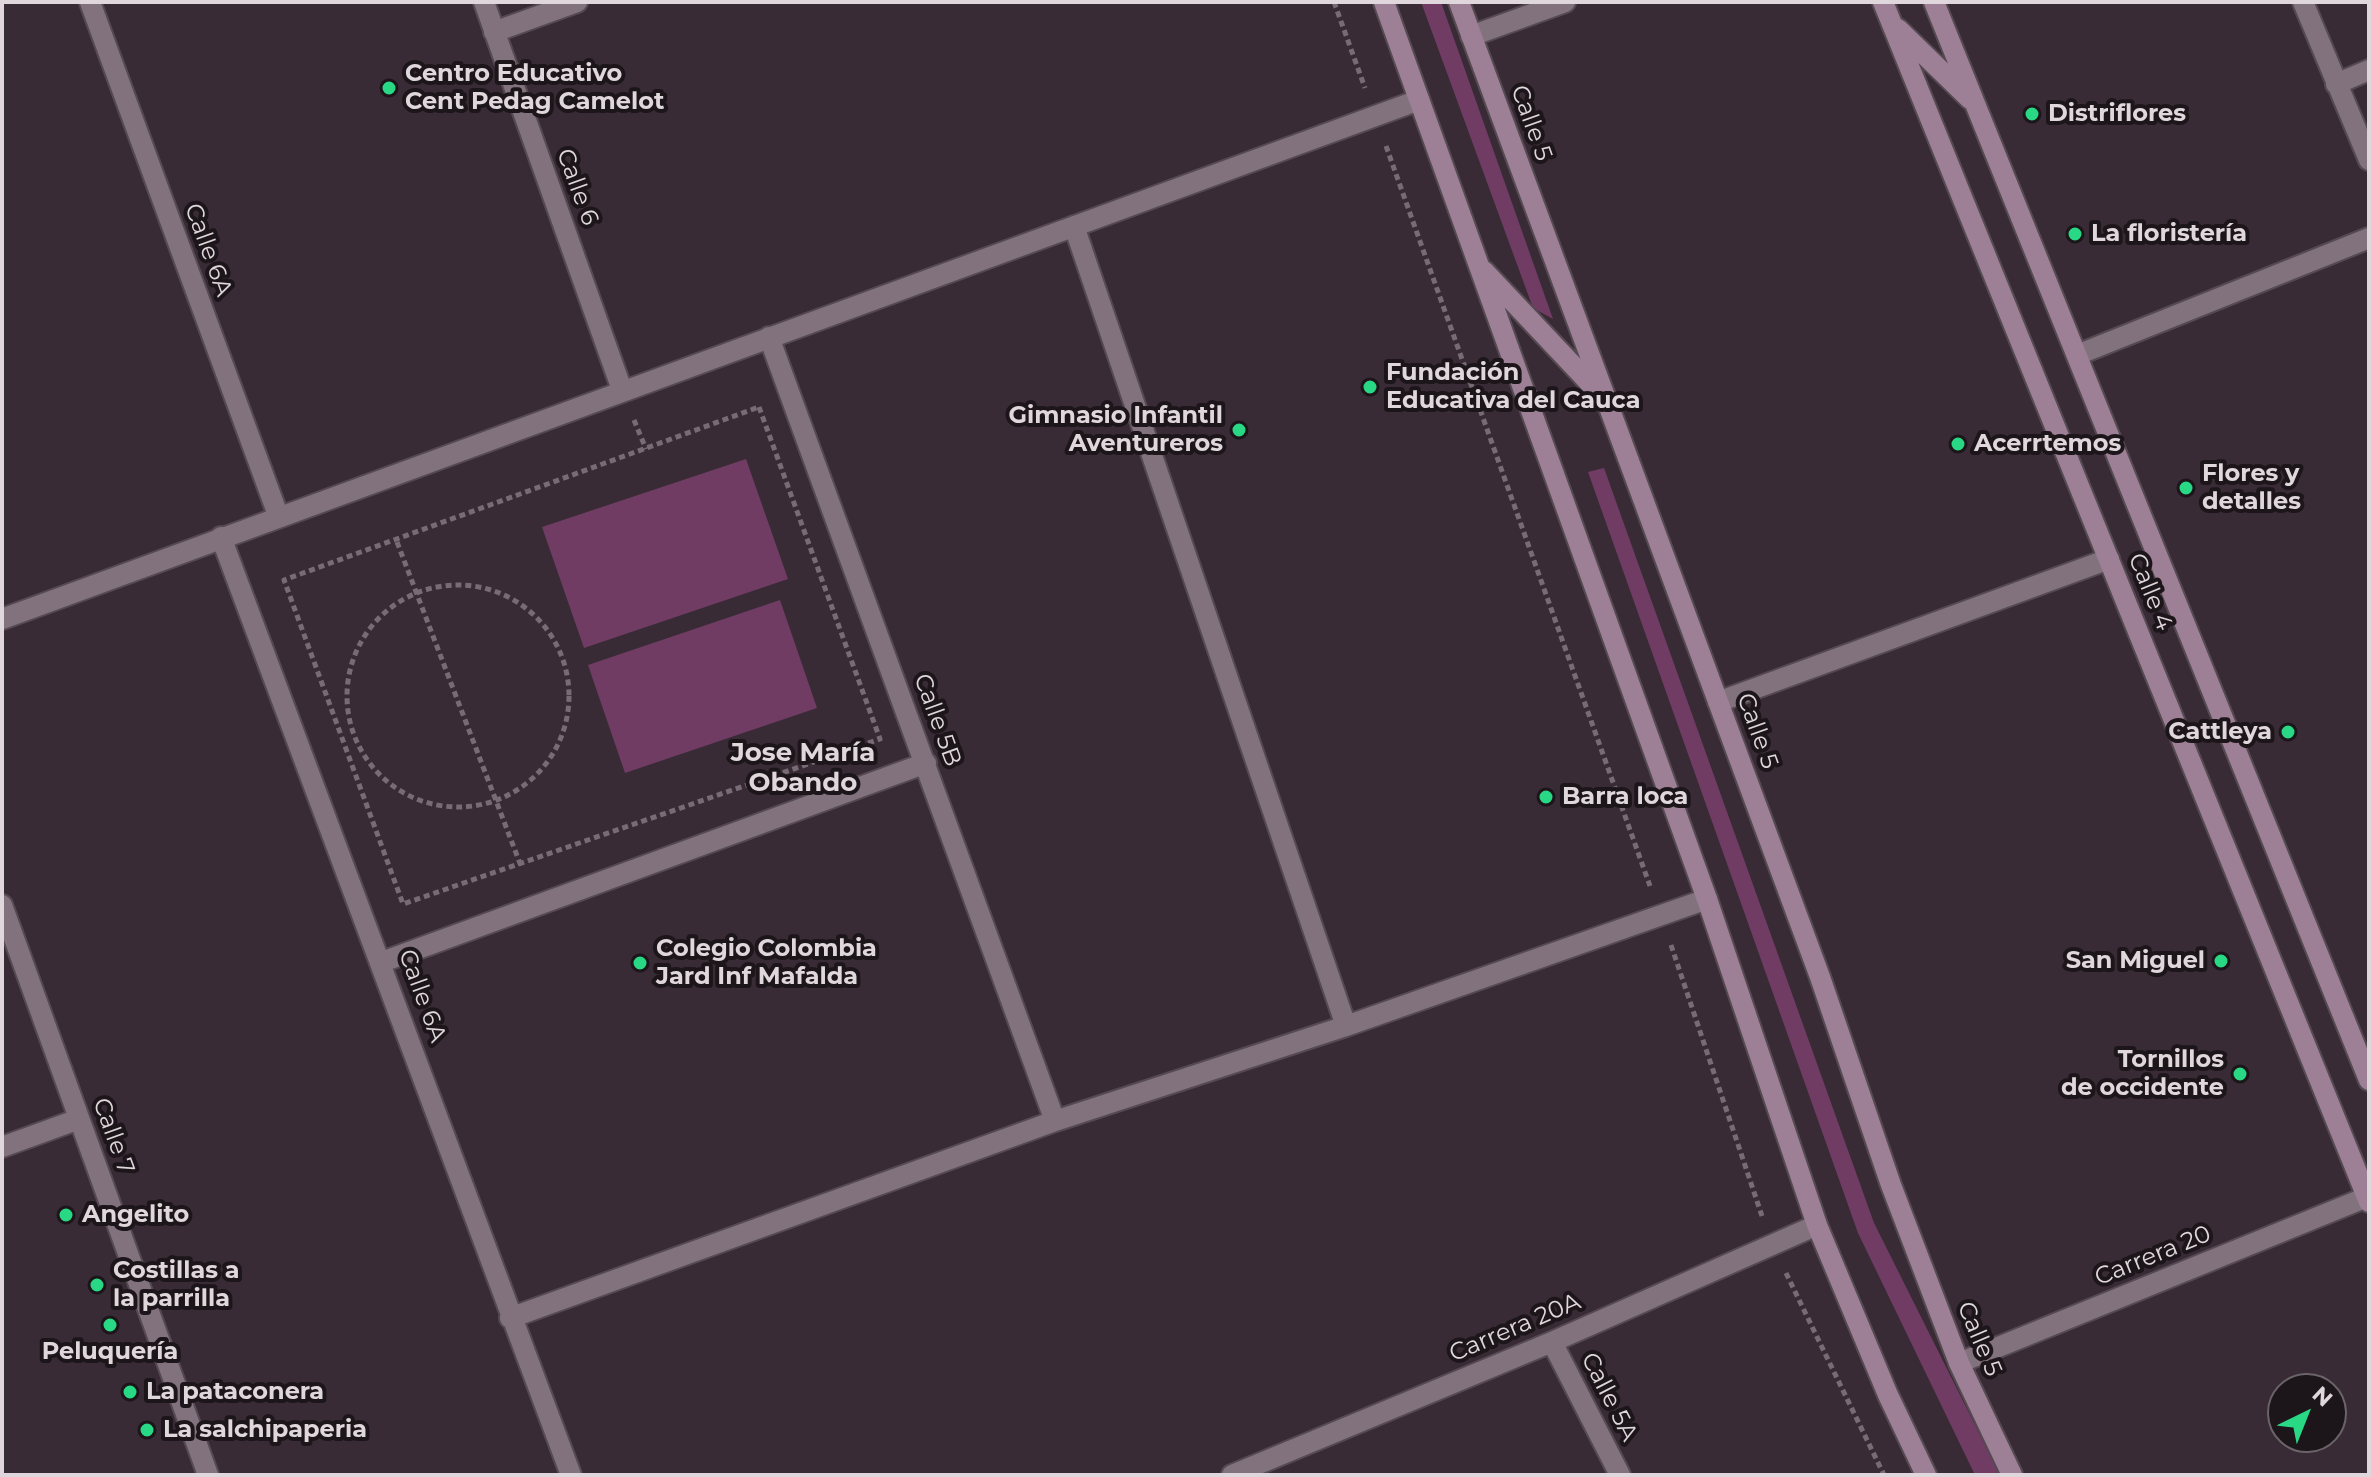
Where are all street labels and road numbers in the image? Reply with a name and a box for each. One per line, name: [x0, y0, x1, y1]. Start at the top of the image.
street label: Calle 5: [1504, 81, 1558, 165]
street label: Calle 6: [550, 145, 604, 229]
street label: Calle 6A: [178, 200, 238, 300]
street label: Calle 4: [2122, 549, 2178, 635]
street label: Calle 5B: [907, 670, 967, 770]
street label: Calle 5: [1730, 689, 1784, 773]
street label: Calle 6A: [392, 946, 452, 1046]
street label: Calle 7: [86, 1094, 140, 1178]
street label: Carrera 20: [2091, 1220, 2215, 1292]
street label: Carrera 20A: [1445, 1287, 1585, 1369]
street label: Calle 5: [1950, 1297, 2008, 1381]
street label: Calle 5A: [1574, 1348, 1644, 1446]

